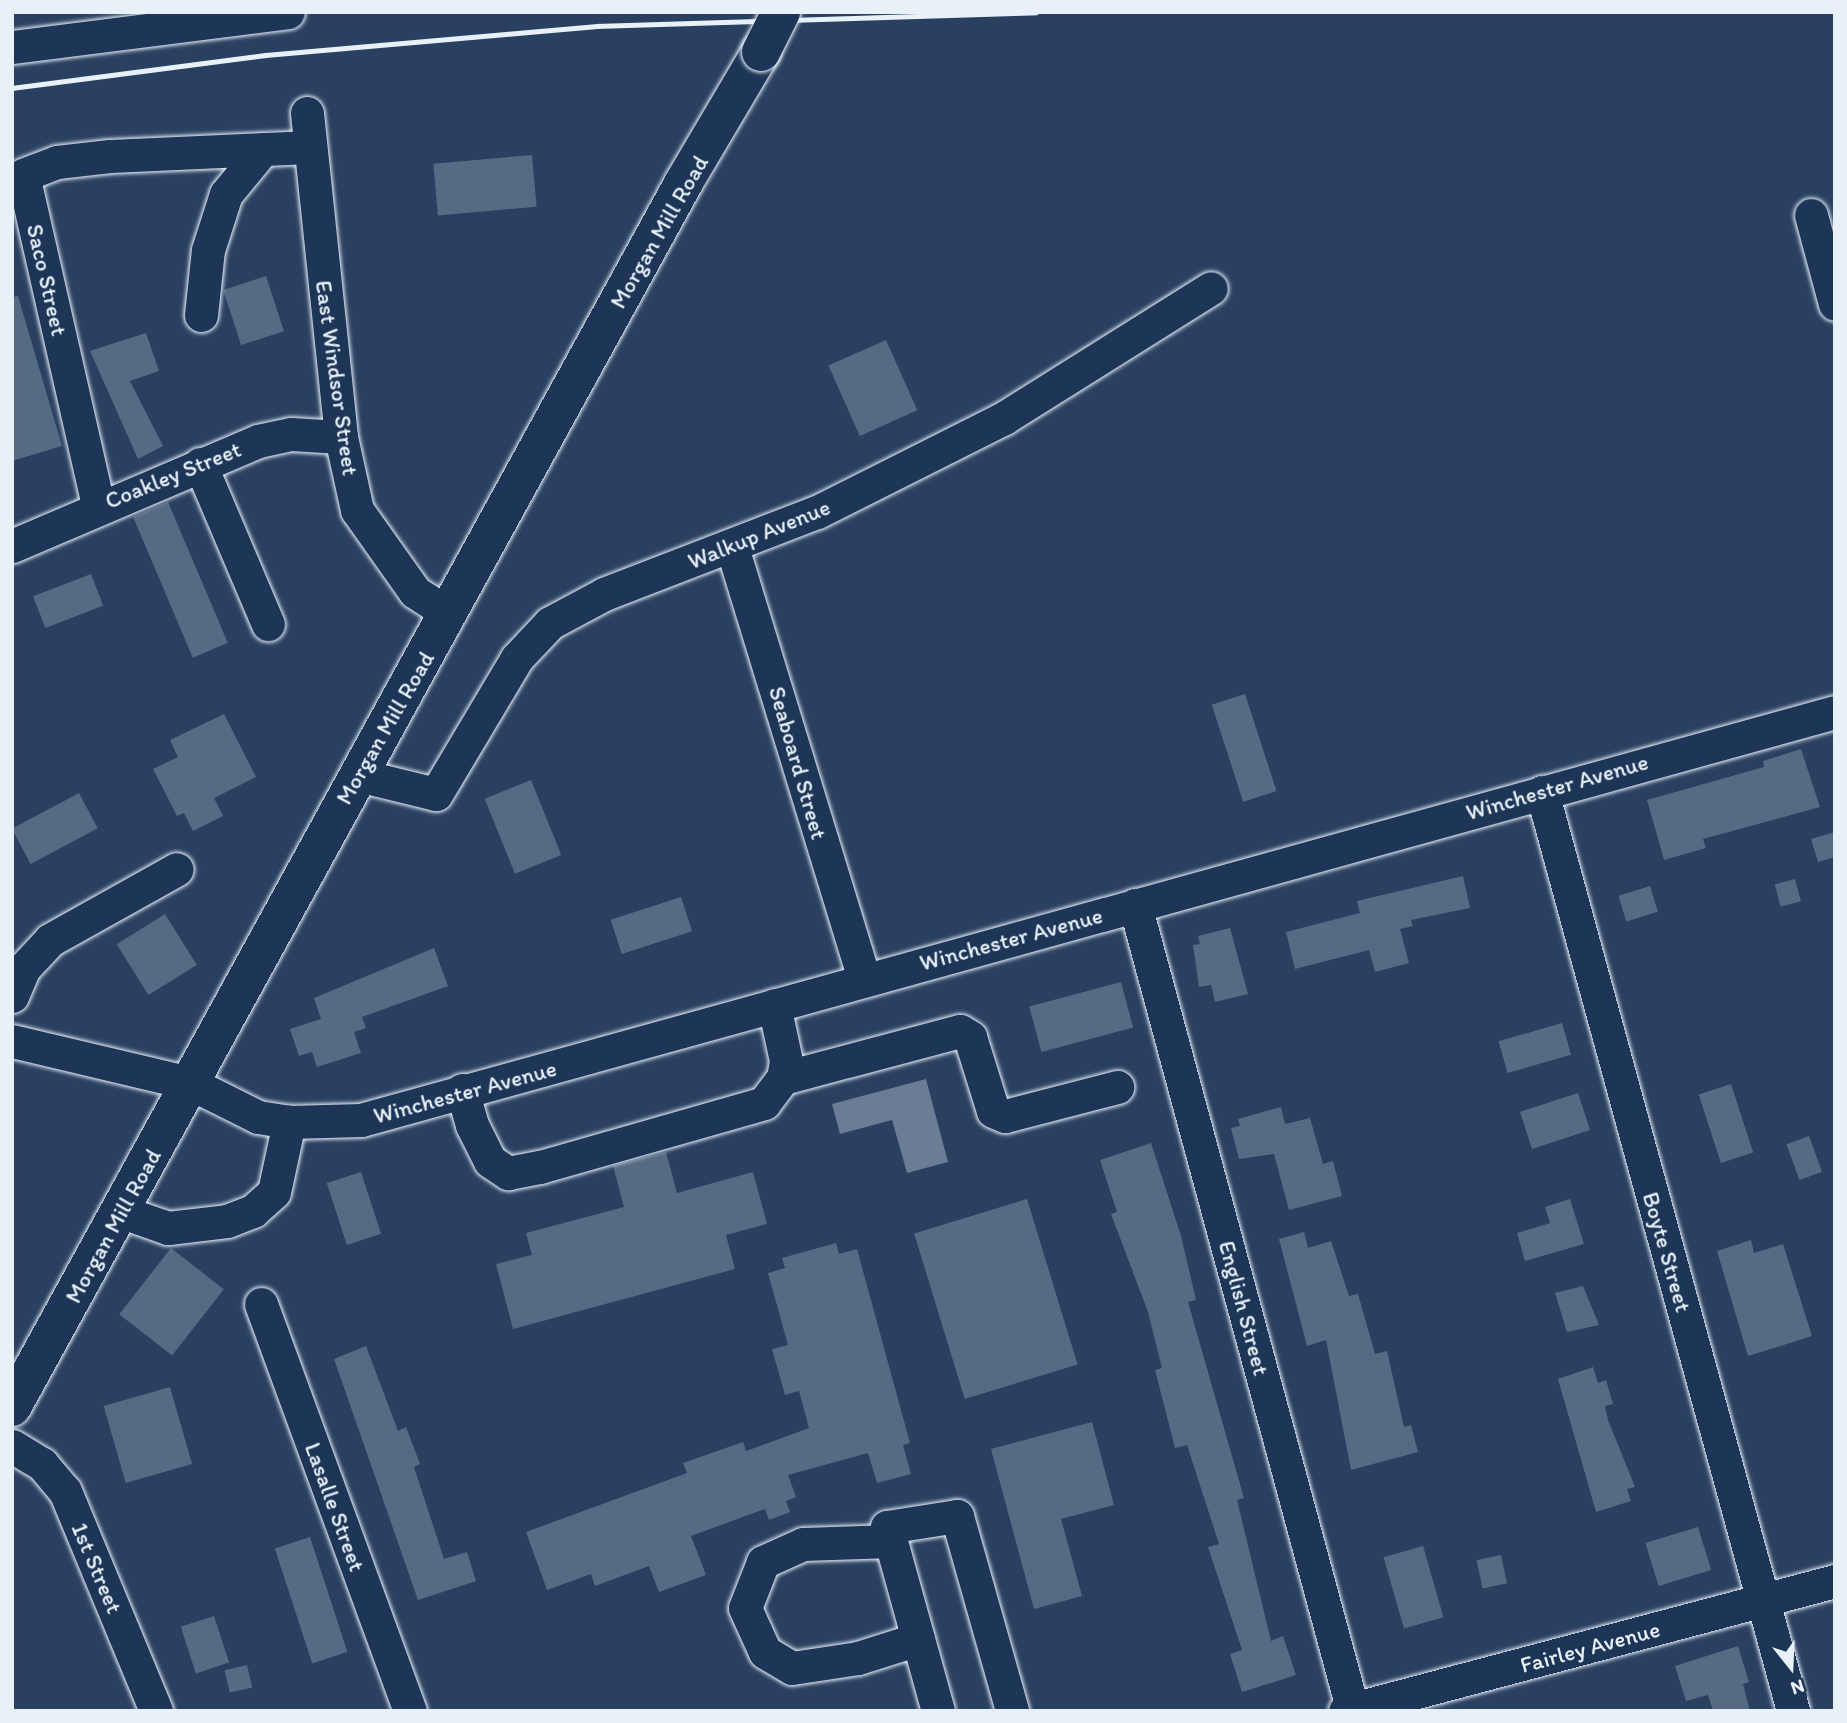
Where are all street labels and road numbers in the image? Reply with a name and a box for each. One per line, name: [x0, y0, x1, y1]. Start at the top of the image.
street label: Morgan Mill Road: [604, 151, 714, 313]
street label: Saco Street: [21, 222, 73, 338]
street label: East Windsor Street: [310, 279, 364, 477]
street label: Coakley Street: [101, 435, 245, 515]
street label: Walkup Avenue: [684, 493, 834, 575]
street label: Morgan Mill Road: [330, 647, 440, 809]
street label: Seaboard Street: [763, 683, 833, 843]
street label: Winchester Avenue: [1463, 748, 1651, 826]
street label: Winchester Avenue: [916, 901, 1106, 977]
street label: Winchester Avenue: [370, 1054, 560, 1130]
street label: Morgan Mill Road: [59, 1144, 167, 1308]
street label: Boyte Street: [1637, 1189, 1697, 1315]
street label: English Street: [1213, 1238, 1275, 1378]
street label: Lasalle Street: [299, 1439, 371, 1575]
street label: 1st Street: [66, 1519, 128, 1617]
street label: Fairley Avenue: [1517, 1615, 1663, 1679]

